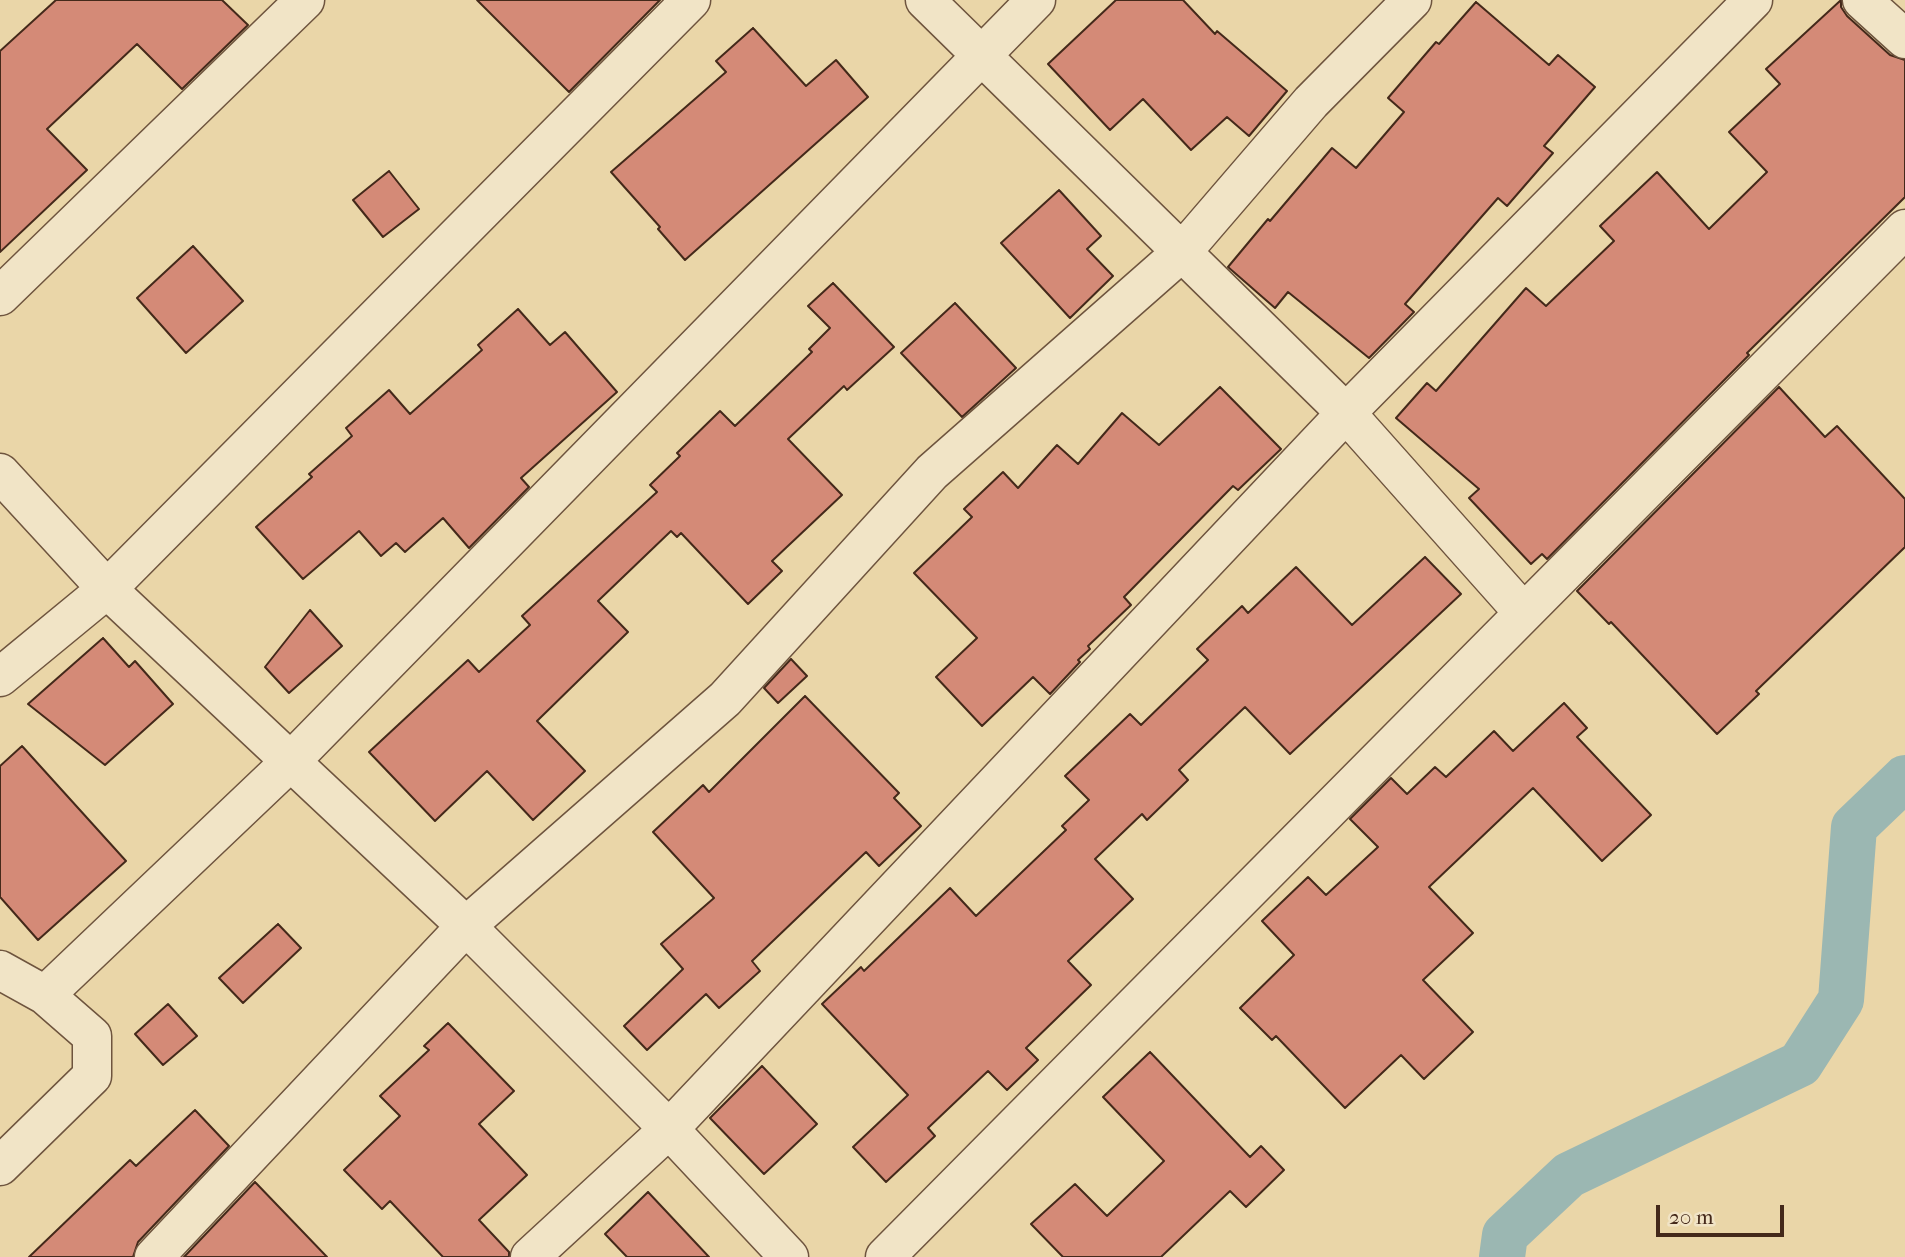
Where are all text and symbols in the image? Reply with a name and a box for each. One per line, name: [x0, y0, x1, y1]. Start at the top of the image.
scale bar: [1660, 1190, 1788, 1234]
text: 20 m: [1669, 1205, 1713, 1229]

